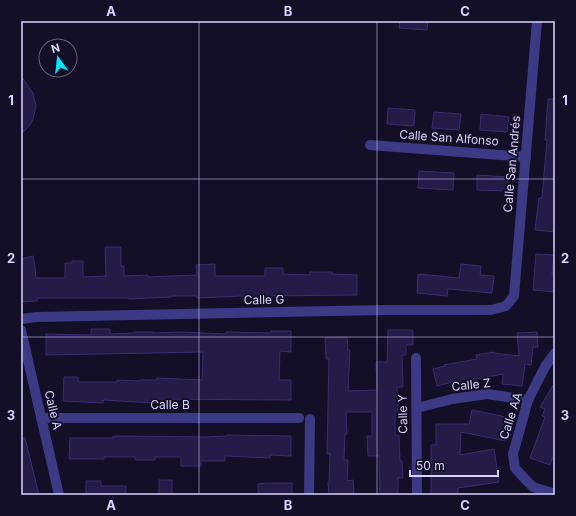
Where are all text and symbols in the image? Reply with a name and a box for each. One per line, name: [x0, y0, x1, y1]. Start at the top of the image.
text: A: [106, 3, 116, 19]
text: B: [284, 3, 293, 19]
text: C: [460, 3, 470, 19]
north arrow: [38, 38, 78, 78]
text: N: [50, 40, 61, 56]
text: 1: [8, 92, 14, 108]
text: 1: [562, 92, 568, 108]
street label: Calle San Andrés: [500, 115, 523, 213]
street label: Calle San Alfonso: [399, 127, 499, 148]
text: 2: [7, 250, 15, 266]
text: 2: [561, 250, 569, 266]
street label: Calle G: [244, 292, 284, 307]
street label: Calle Z: [451, 375, 491, 394]
street label: Calle A: [42, 389, 65, 431]
street label: Calle AA: [496, 391, 525, 441]
street label: Calle Y: [395, 394, 410, 434]
street label: Calle B: [150, 397, 190, 412]
text: 3: [7, 407, 15, 423]
text: 3: [561, 407, 569, 423]
scale bar: [410, 452, 498, 478]
text: 50 m: [416, 458, 445, 473]
text: A: [106, 497, 116, 513]
text: B: [284, 497, 293, 513]
text: C: [460, 497, 470, 513]

